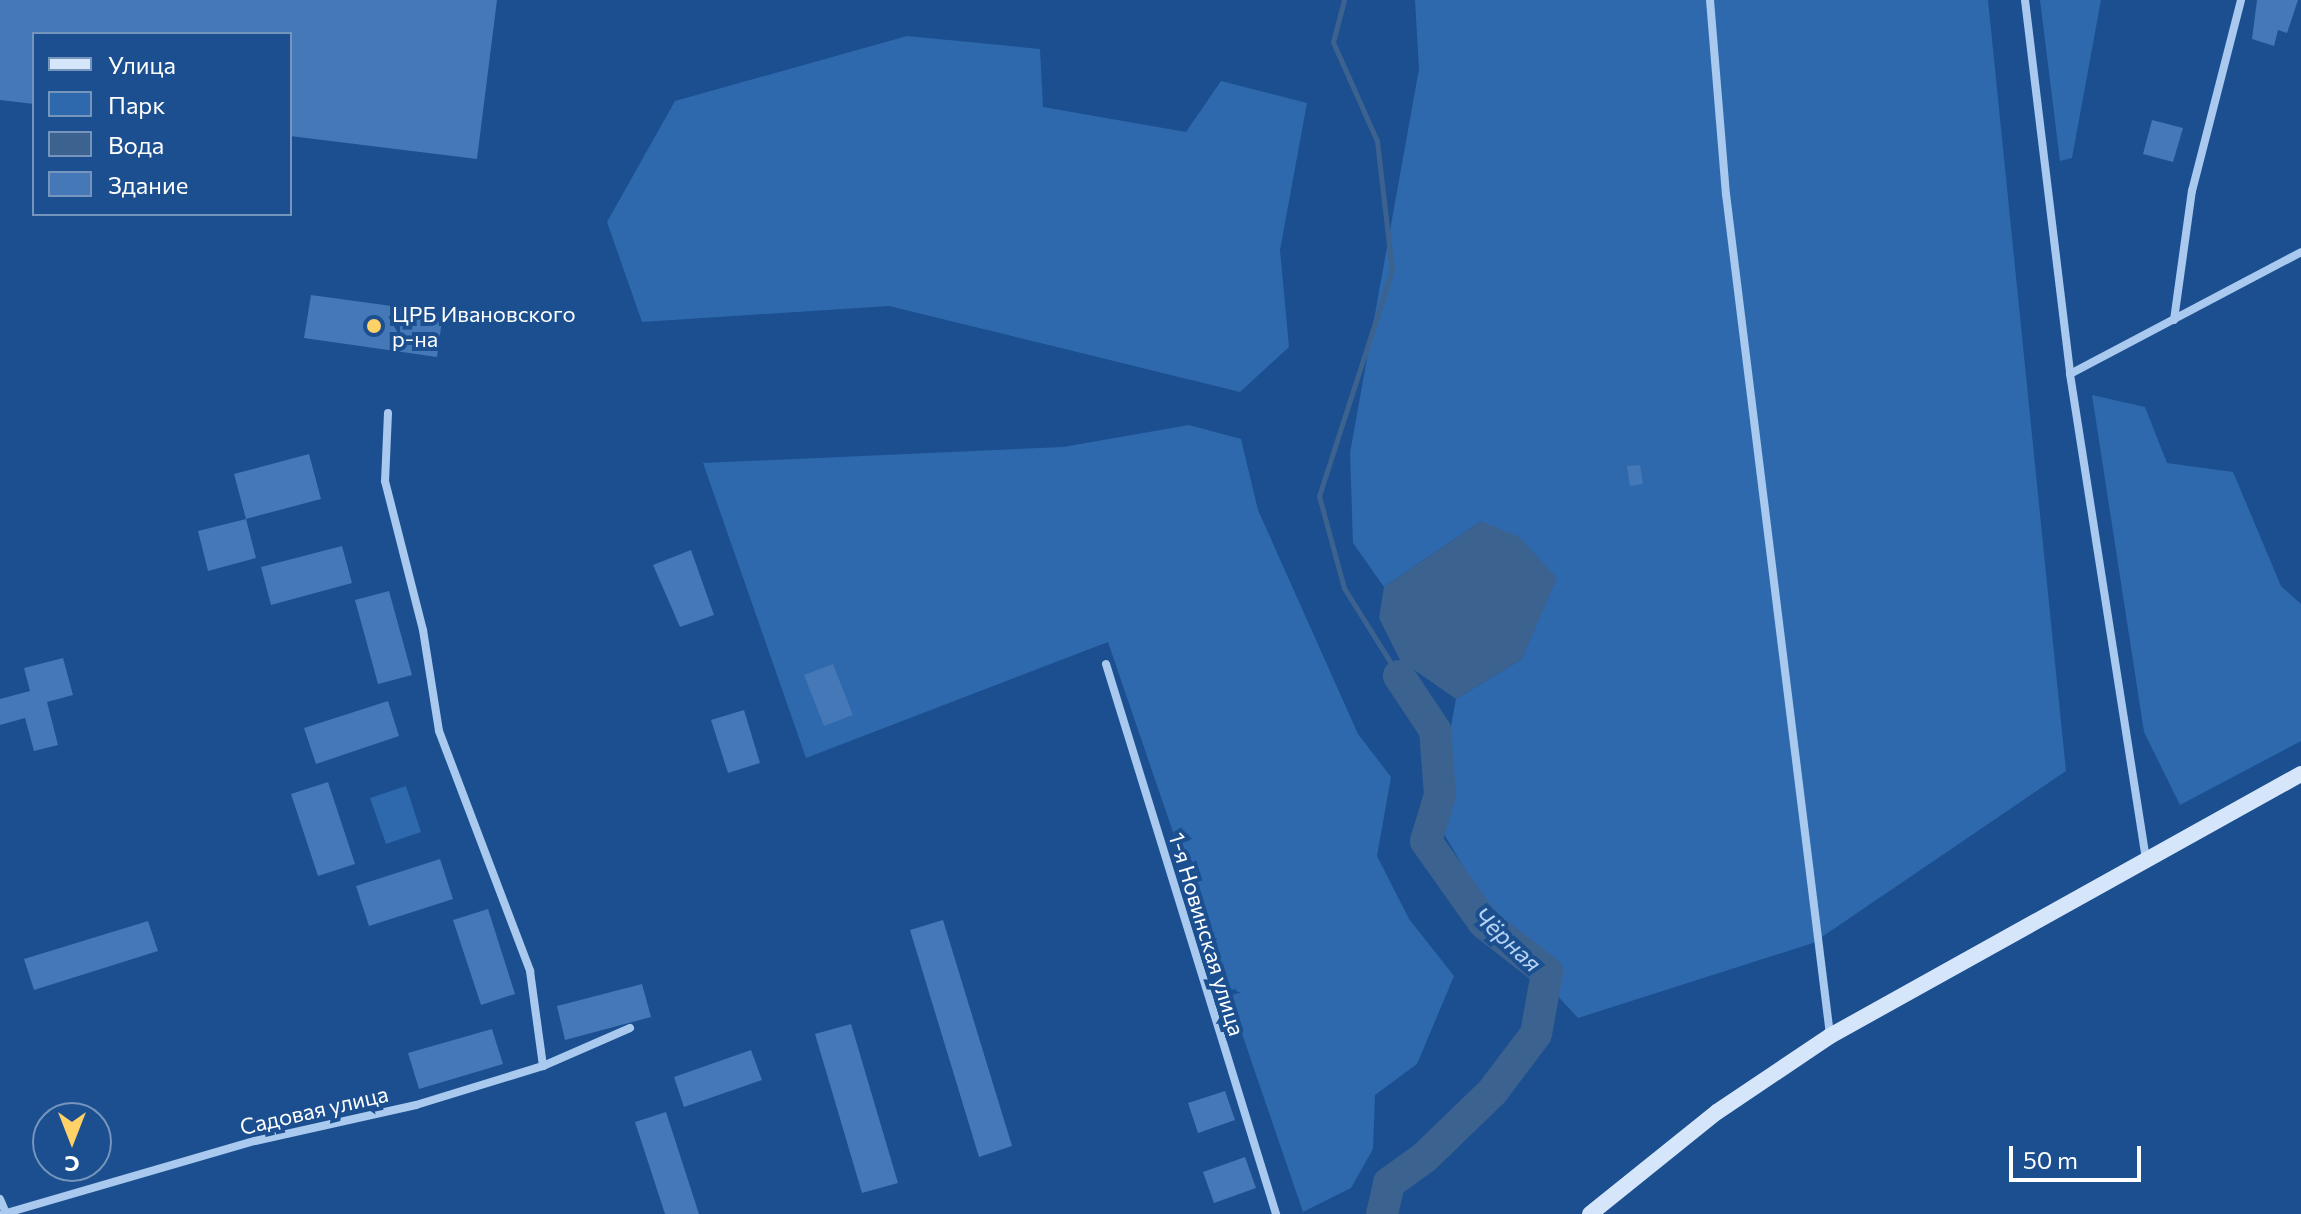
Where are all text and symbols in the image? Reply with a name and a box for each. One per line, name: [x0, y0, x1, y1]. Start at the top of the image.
legend: [32, 32, 292, 216]
text: Улица: [108, 50, 176, 79]
text: Парк: [108, 90, 165, 119]
text: Вода: [108, 130, 164, 159]
text: Здание: [108, 170, 188, 199]
place label: ЦРБ Ивановского р-на: [392, 300, 576, 352]
marker: ЦРБ Ивановского р-на: [363, 315, 385, 337]
street label: 1-я Новинская улица: [1164, 829, 1250, 1039]
water label: Чёрная: [1468, 901, 1548, 977]
street label: Садовая улица: [237, 1080, 391, 1140]
north arrow: [32, 1102, 112, 1182]
scale bar: [2013, 1130, 2145, 1180]
text: 50 m: [2023, 1145, 2078, 1174]
text: С: [64, 1151, 80, 1178]

